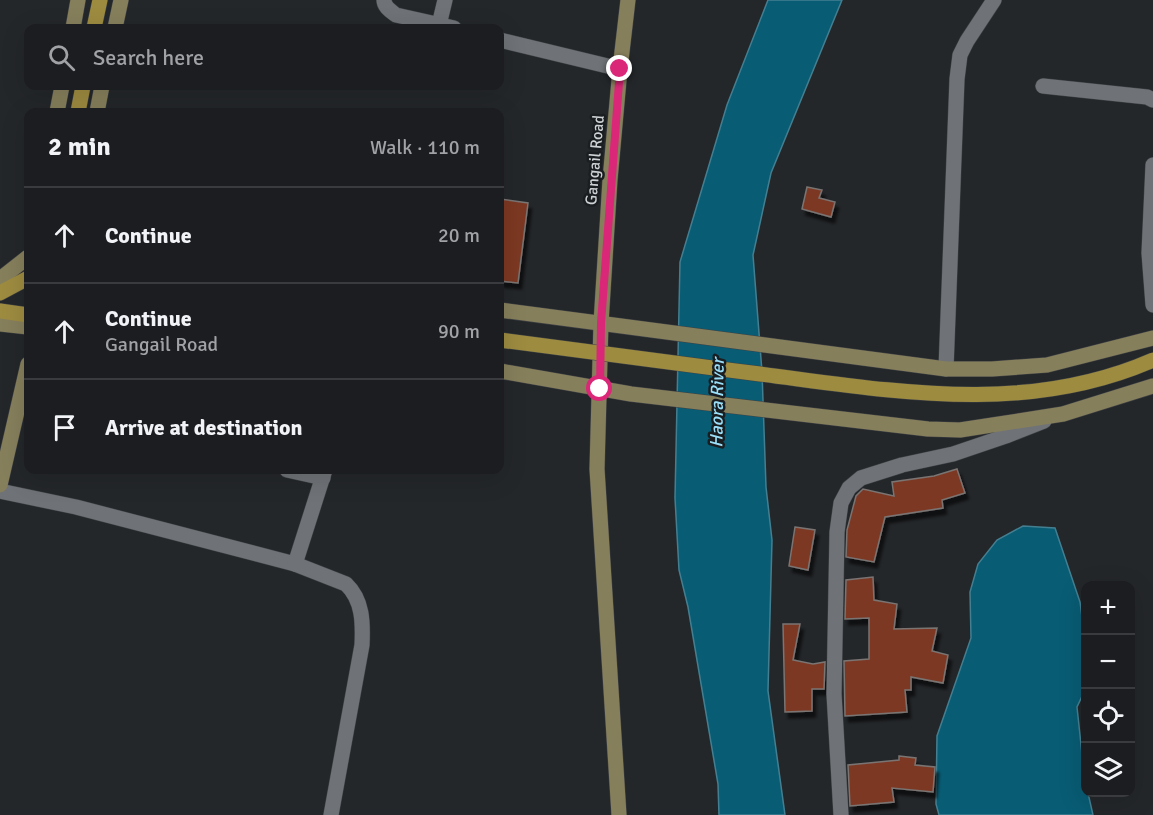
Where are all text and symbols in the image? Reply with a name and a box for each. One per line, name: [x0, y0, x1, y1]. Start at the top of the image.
search box: [24, 24, 504, 90]
icon: search: [45, 41, 78, 74]
text: Search here: [93, 44, 204, 71]
route end: [606, 55, 632, 81]
street label: Gangail Road: [581, 114, 609, 206]
text: 2 min: [48, 131, 111, 163]
text: Walk · 110 m: [370, 135, 480, 160]
icon: ahead: [48, 219, 81, 252]
text: Continue: [105, 222, 192, 249]
text: 20 m: [438, 223, 480, 248]
text: Continue: [105, 305, 192, 332]
icon: ahead: [48, 315, 81, 348]
text: 90 m: [438, 319, 480, 344]
text: Gangail Road: [105, 332, 218, 357]
water label: Haora River: [705, 356, 729, 448]
route start: [586, 375, 612, 401]
icon: arrive: [48, 411, 81, 444]
text: Arrive at destination: [105, 414, 302, 441]
map controls: [1081, 581, 1135, 797]
button: +: [1081, 581, 1135, 635]
button: −: [1081, 635, 1135, 689]
button: locate: [1081, 689, 1135, 743]
button: layers: [1081, 743, 1135, 797]

